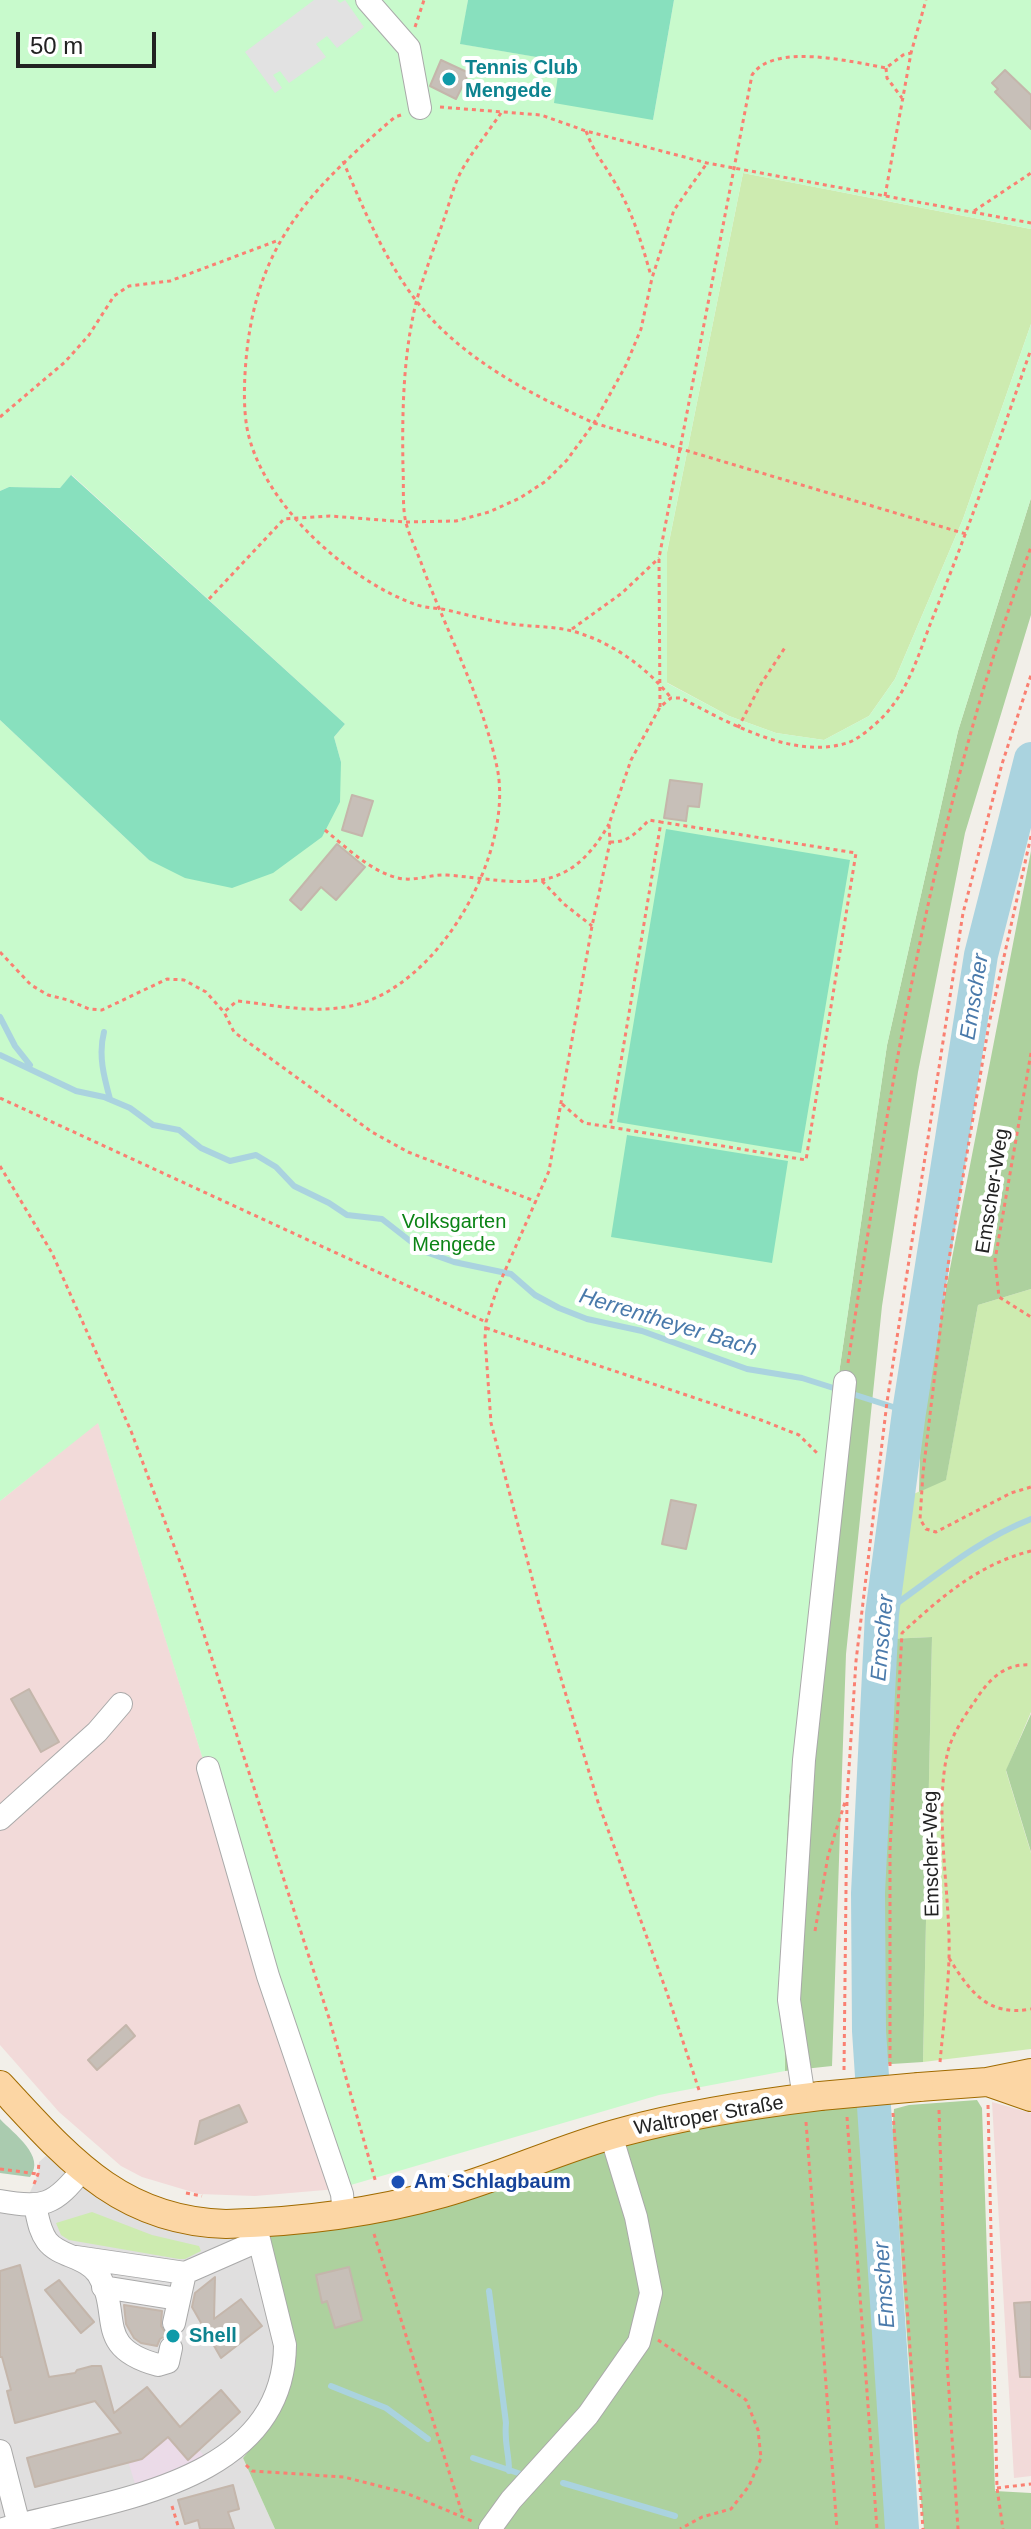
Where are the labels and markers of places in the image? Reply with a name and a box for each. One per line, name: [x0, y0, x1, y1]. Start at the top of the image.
place label: Tennis Club Mengede: [465, 56, 578, 103]
marker: Tennis Club Mengede: [440, 70, 458, 88]
place label: Am Schlagbaum: [414, 2170, 571, 2194]
marker: Am Schlagbaum: [389, 2173, 407, 2191]
place label: Shell: [189, 2324, 237, 2348]
marker: Shell: [164, 2327, 182, 2345]

